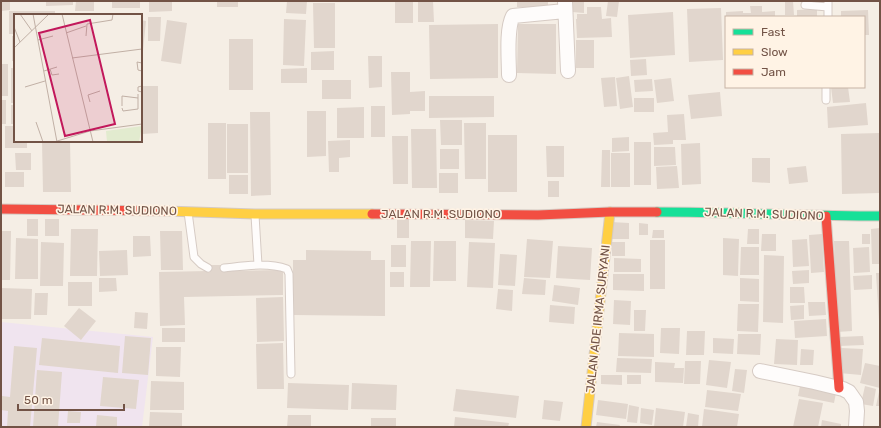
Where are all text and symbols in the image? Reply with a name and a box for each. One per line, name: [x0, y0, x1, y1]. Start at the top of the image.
inset map: [14, 14, 142, 142]
legend: [725, 16, 865, 88]
text: Fast: [761, 25, 785, 39]
text: Slow: [761, 45, 788, 59]
text: Jam: [761, 65, 786, 79]
street label: JALAN R.M. SUDIONO: [57, 202, 177, 218]
street label: JALAN R.M. SUDIONO: [704, 205, 824, 223]
street label: JALAN R.M. SUDIONO: [381, 207, 501, 221]
street label: JALAN ADE IRMA SURYANI: [583, 244, 613, 394]
scale bar: [18, 386, 124, 412]
text: 50 m: [24, 393, 52, 407]

